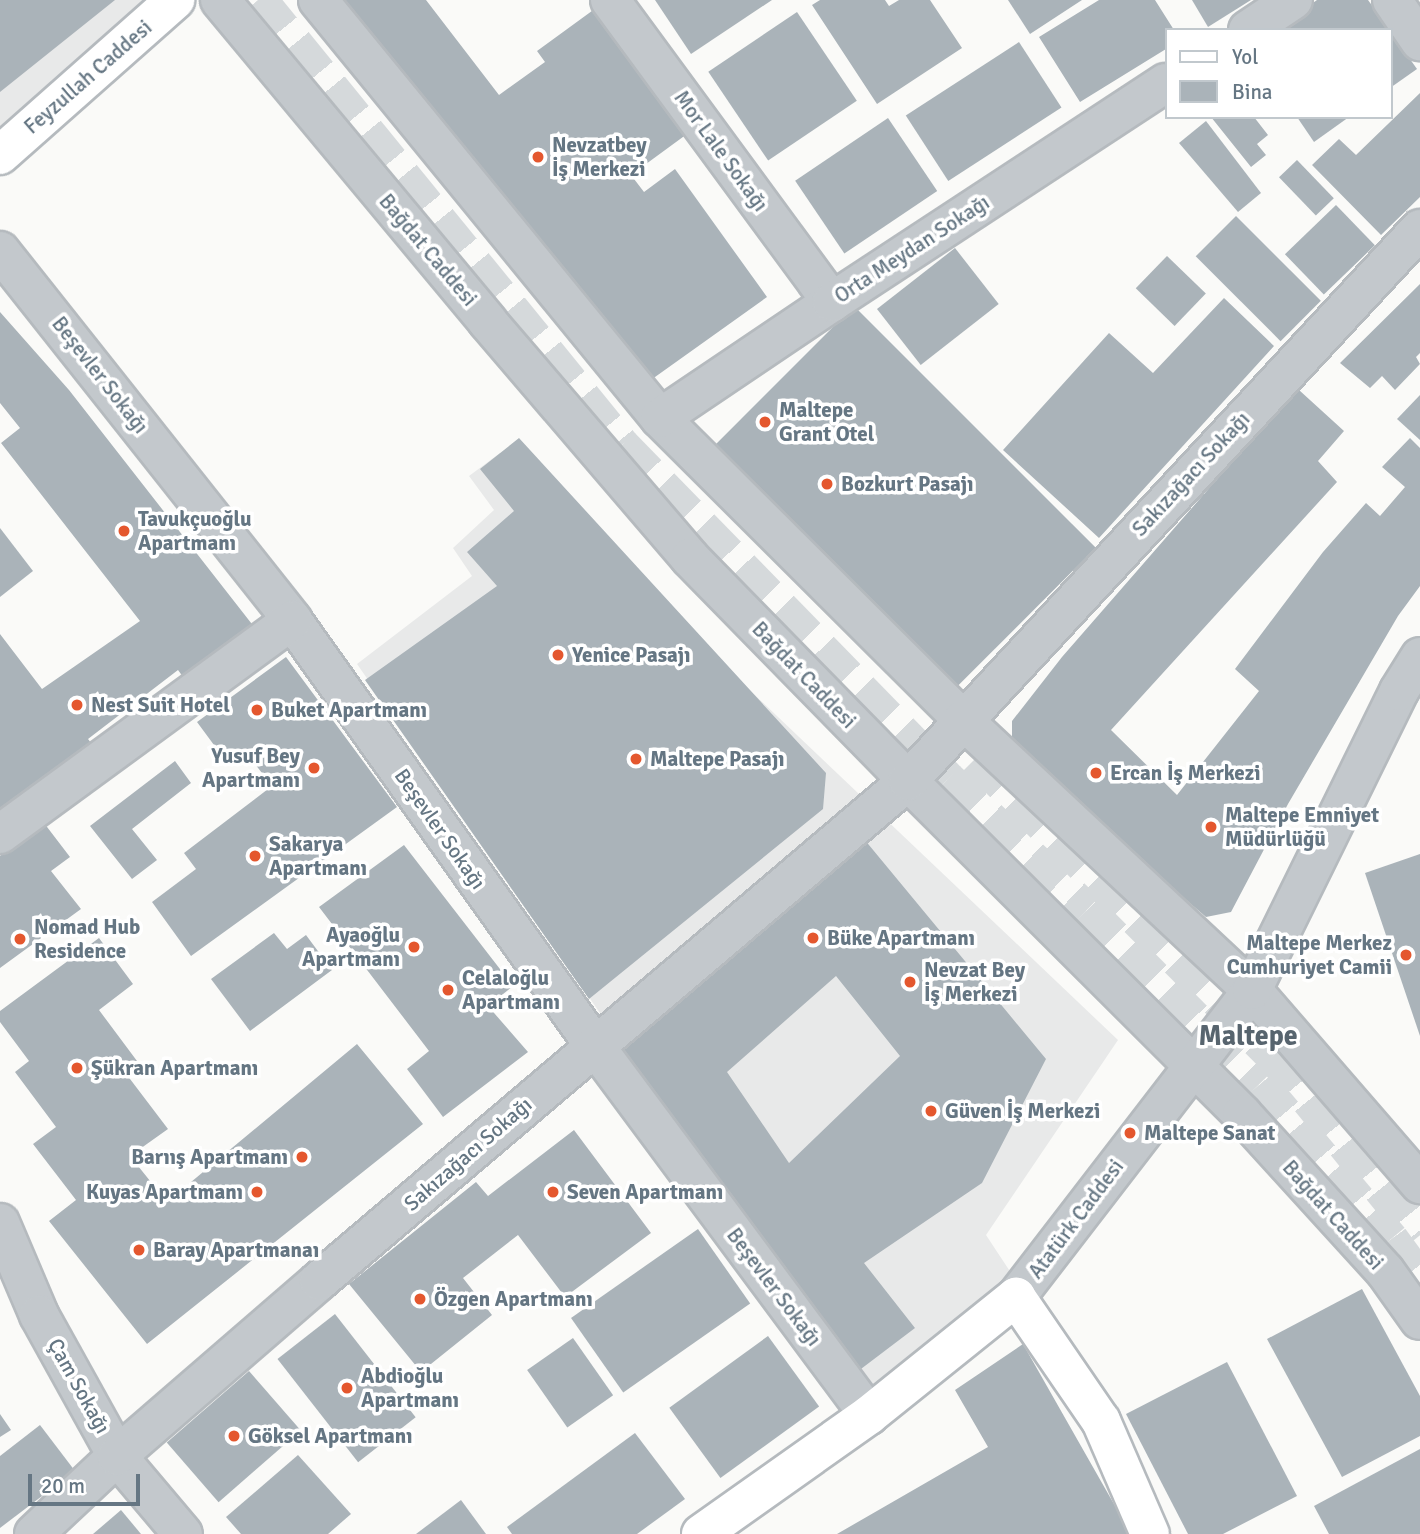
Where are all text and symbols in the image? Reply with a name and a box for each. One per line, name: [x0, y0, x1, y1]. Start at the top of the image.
street label: Feyzullah Caddesi: [19, 15, 157, 139]
legend: [1164, 28, 1392, 119]
text: Yol: [1232, 44, 1258, 70]
text: Bina: [1232, 79, 1273, 105]
street label: Mor Lale Sokağı: [669, 86, 773, 216]
place label: Nevzatbey İş Merkezi: [552, 132, 647, 182]
marker: Nevzatbey İş Merkezi: [530, 149, 546, 165]
street label: Bağdat Caddesi: [374, 189, 482, 311]
street label: Orta Meydan Sokağı: [830, 189, 994, 309]
street label: Beşevler Sokağı: [47, 311, 153, 439]
place label: Maltepe Grant Otel: [779, 397, 874, 447]
street label: Sakızağacı Sokağı: [1127, 407, 1255, 541]
marker: Maltepe Grant Otel: [757, 414, 773, 430]
place label: Bozkurt Pasajı: [841, 471, 973, 497]
marker: Bozkurt Pasajı: [819, 476, 835, 492]
place label: Tavukçuoğlu Apartmanı: [138, 506, 251, 556]
marker: Tavukçuoğlu Apartmanı: [116, 523, 132, 539]
street label: Bağdat Caddesi: [747, 616, 861, 734]
place label: Yenice Pasajı: [572, 642, 691, 668]
marker: Yenice Pasajı: [550, 647, 566, 663]
place label: Nest Suit Hotel: [91, 692, 230, 718]
marker: Nest Suit Hotel: [69, 697, 85, 713]
place label: Buket Apartmanı: [271, 697, 427, 723]
marker: Buket Apartmanı: [249, 702, 265, 718]
place label: Yusuf Bey Apartmanı: [202, 743, 300, 793]
place label: Maltepe Pasajı: [650, 746, 785, 772]
marker: Maltepe Pasajı: [628, 751, 644, 767]
marker: Yusuf Bey Apartmanı: [306, 760, 322, 776]
place label: Ercan İş Merkezi: [1110, 760, 1260, 786]
street label: Beşevler Sokağı: [389, 764, 491, 894]
marker: Ercan İş Merkezi: [1088, 765, 1104, 781]
place label: Maltepe Emniyet Müdürlüğü: [1225, 802, 1379, 852]
marker: Maltepe Emniyet Müdürlüğü: [1203, 819, 1219, 835]
place label: Sakarya Apartmanı: [269, 831, 367, 881]
marker: Sakarya Apartmanı: [247, 848, 263, 864]
place label: Nomad Hub Residence: [34, 914, 140, 964]
place label: Ayaoğlu Apartmanı: [302, 922, 400, 972]
place label: Büke Apartmanı: [827, 925, 975, 951]
marker: Büke Apartmanı: [805, 930, 821, 946]
place label: Maltepe Merkez Cumhuriyet Camii: [1227, 930, 1392, 980]
marker: Nomad Hub Residence: [12, 931, 28, 947]
marker: Ayaoğlu Apartmanı: [406, 939, 422, 955]
marker: Maltepe Merkez Cumhuriyet Camii: [1398, 947, 1414, 963]
place label: Nevzat Bey İş Merkezi: [924, 957, 1025, 1007]
place label: Celaloğlu Apartmanı: [462, 965, 560, 1015]
marker: Nevzat Bey İş Merkezi: [902, 974, 918, 990]
marker: Celaloğlu Apartmanı: [440, 982, 456, 998]
district label: Maltepe: [1198, 1019, 1298, 1053]
place label: Şükran Apartmanı: [91, 1055, 258, 1081]
marker: Şükran Apartmanı: [69, 1060, 85, 1076]
street label: Sakızağacı Sokağı: [399, 1092, 537, 1216]
place label: Güven İş Merkezi: [945, 1098, 1100, 1124]
marker: Güven İş Merkezi: [923, 1103, 939, 1119]
place label: Maltepe Sanat: [1144, 1120, 1275, 1146]
marker: Maltepe Sanat: [1122, 1125, 1138, 1141]
place label: Barıış Apartmanı: [131, 1144, 288, 1170]
marker: Barıış Apartmanı: [294, 1149, 310, 1165]
street label: Atatürk Caddesi: [1023, 1154, 1129, 1284]
street label: Bağdat Caddesi: [1277, 1155, 1389, 1275]
place label: Kuyas Apartmanı: [86, 1179, 243, 1205]
place label: Seven Apartmanı: [567, 1179, 723, 1205]
marker: Kuyas Apartmanı: [249, 1184, 265, 1200]
marker: Seven Apartmanı: [545, 1184, 561, 1200]
street label: Beşevler Sokağı: [721, 1223, 827, 1351]
place label: Baray Apartmanaı: [153, 1237, 319, 1263]
marker: Baray Apartmanaı: [131, 1242, 147, 1258]
place label: Özgen Apartmanı: [434, 1286, 593, 1312]
marker: Özgen Apartmanı: [412, 1291, 428, 1307]
street label: Çam Sokağı: [43, 1334, 115, 1438]
place label: Abdioğlu Apartmanı: [361, 1363, 459, 1413]
marker: Abdioğlu Apartmanı: [339, 1380, 355, 1396]
place label: Göksel Apartmanı: [248, 1423, 413, 1449]
marker: Göksel Apartmanı: [226, 1428, 242, 1444]
scale bar: [32, 1460, 144, 1504]
text: 20 m: [41, 1473, 85, 1499]

